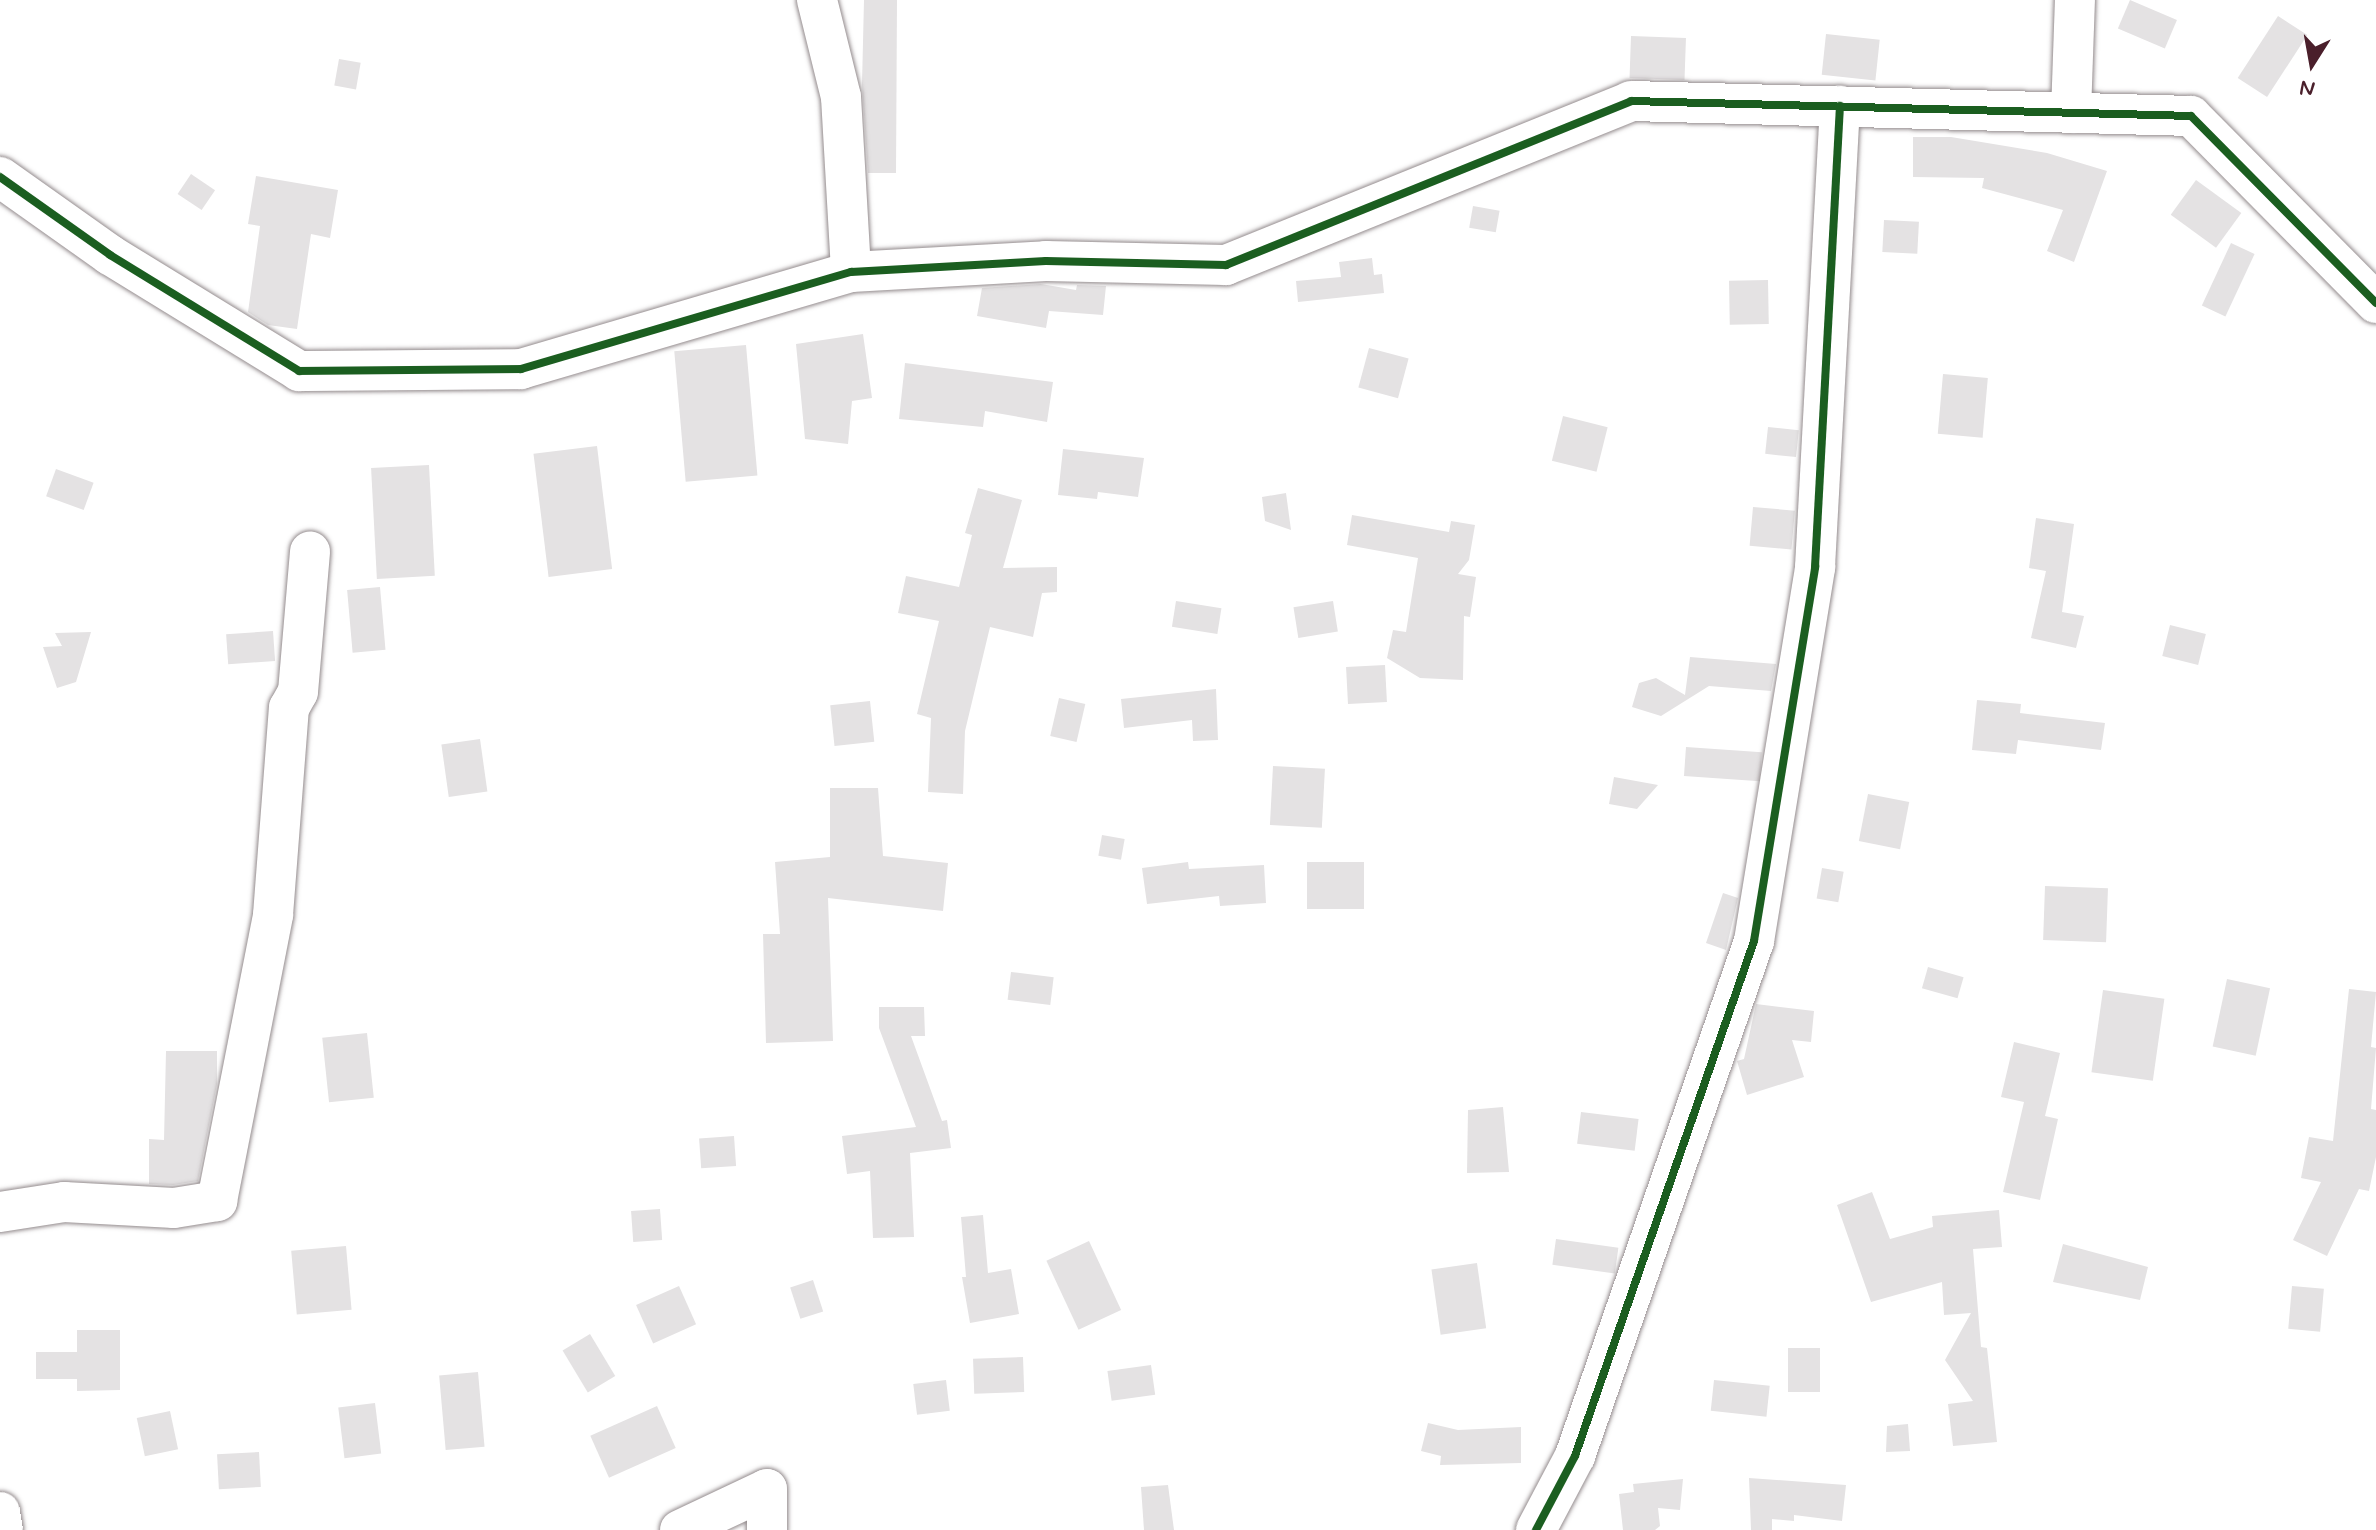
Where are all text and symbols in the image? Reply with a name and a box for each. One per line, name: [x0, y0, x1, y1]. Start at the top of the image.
north arrow: [2272, 24, 2352, 104]
text: N: [2298, 72, 2317, 103]

